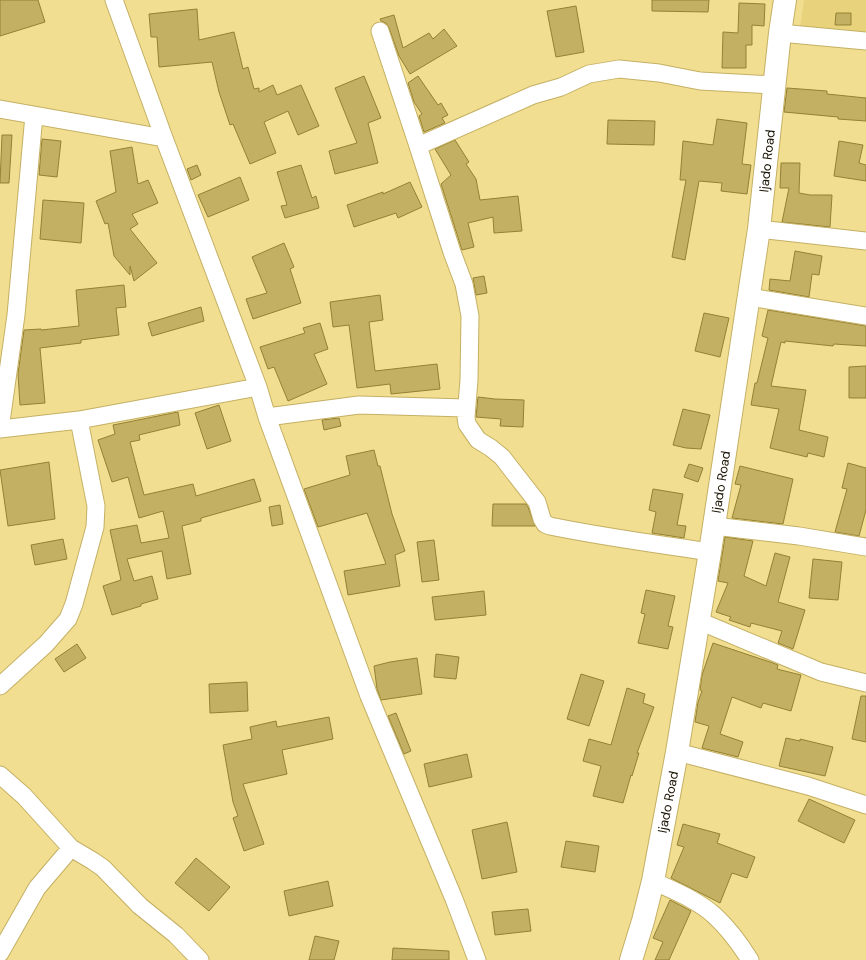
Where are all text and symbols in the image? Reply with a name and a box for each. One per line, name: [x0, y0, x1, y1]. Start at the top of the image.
street label: Ijado Road: [755, 129, 779, 193]
street label: Ijado Road: [708, 450, 734, 514]
street label: Ijado Road: [654, 770, 682, 834]

